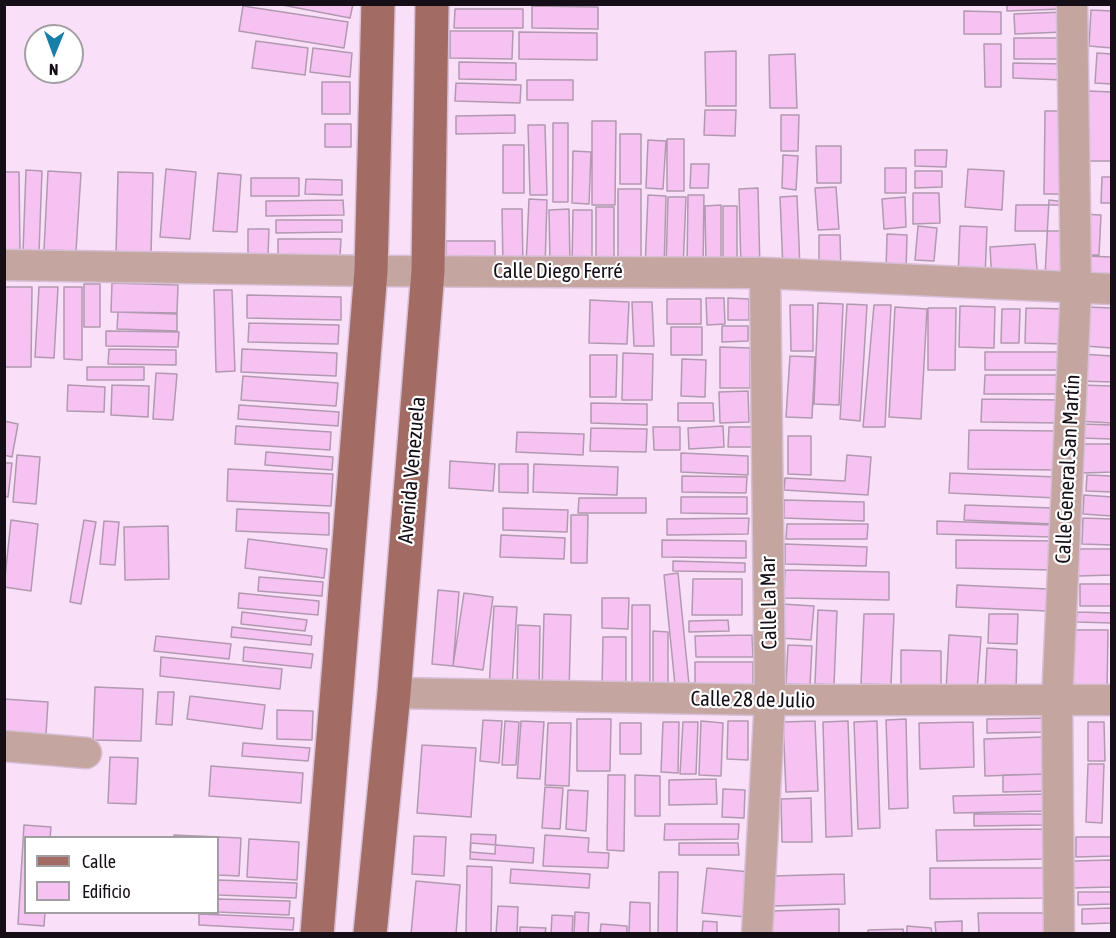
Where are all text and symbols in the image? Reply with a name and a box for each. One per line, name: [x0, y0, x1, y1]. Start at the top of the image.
north arrow: [24, 24, 84, 84]
text: N: [49, 61, 59, 79]
street label: Calle Diego Ferré: [493, 258, 623, 284]
street label: Calle General San Martín: [1050, 374, 1086, 564]
street label: Avenida Venezuela: [393, 396, 431, 544]
street label: Calle La Mar: [756, 556, 782, 650]
street label: Calle 28 de Julio: [690, 686, 816, 714]
legend: [24, 836, 219, 914]
text: Calle: [82, 851, 116, 872]
text: Edificio: [82, 881, 131, 902]

